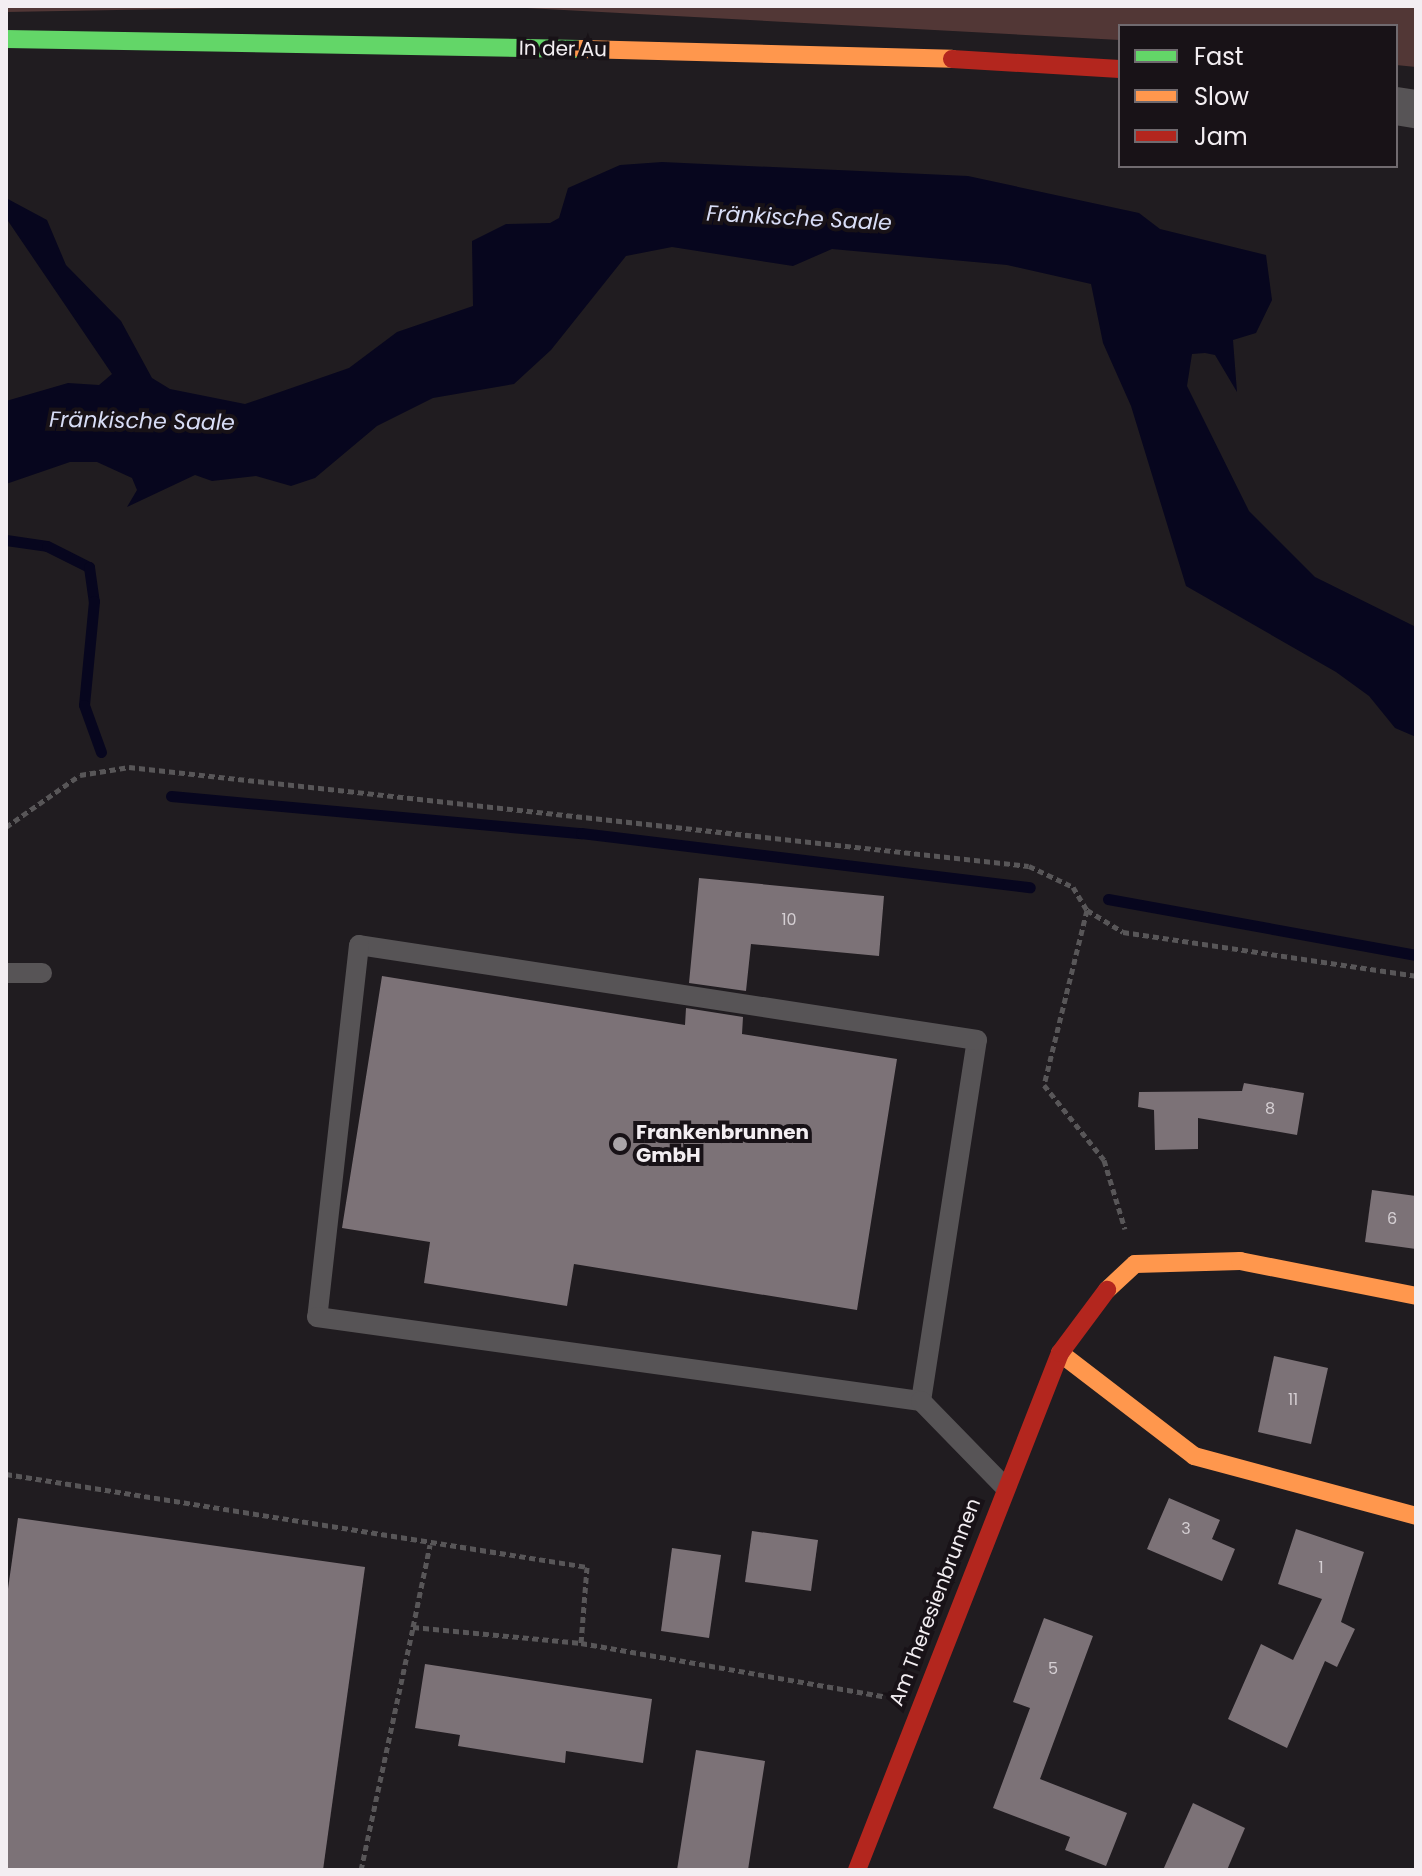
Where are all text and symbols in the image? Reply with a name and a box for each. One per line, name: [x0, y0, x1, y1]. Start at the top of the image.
legend: [1118, 24, 1398, 168]
street label: In der Au: [519, 36, 607, 62]
text: Fast: [1194, 40, 1244, 73]
text: Slow: [1194, 80, 1249, 113]
text: Jam: [1194, 120, 1248, 153]
water label: Fränkische Saale: [706, 200, 892, 236]
water label: Fränkische Saale: [49, 406, 235, 436]
house number: 10: [781, 910, 797, 930]
house number: 8: [1265, 1099, 1275, 1119]
place label: Frankenbrunnen GmbH: [636, 1120, 809, 1167]
marker: Frankenbrunnen GmbH: [611, 1135, 629, 1153]
house number: 6: [1387, 1209, 1397, 1229]
house number: 11: [1288, 1390, 1298, 1410]
street label: Am Theresienbrunnen: [884, 1495, 986, 1709]
house number: 3: [1181, 1519, 1191, 1539]
house number: 1: [1318, 1558, 1324, 1578]
house number: 5: [1048, 1659, 1058, 1679]

